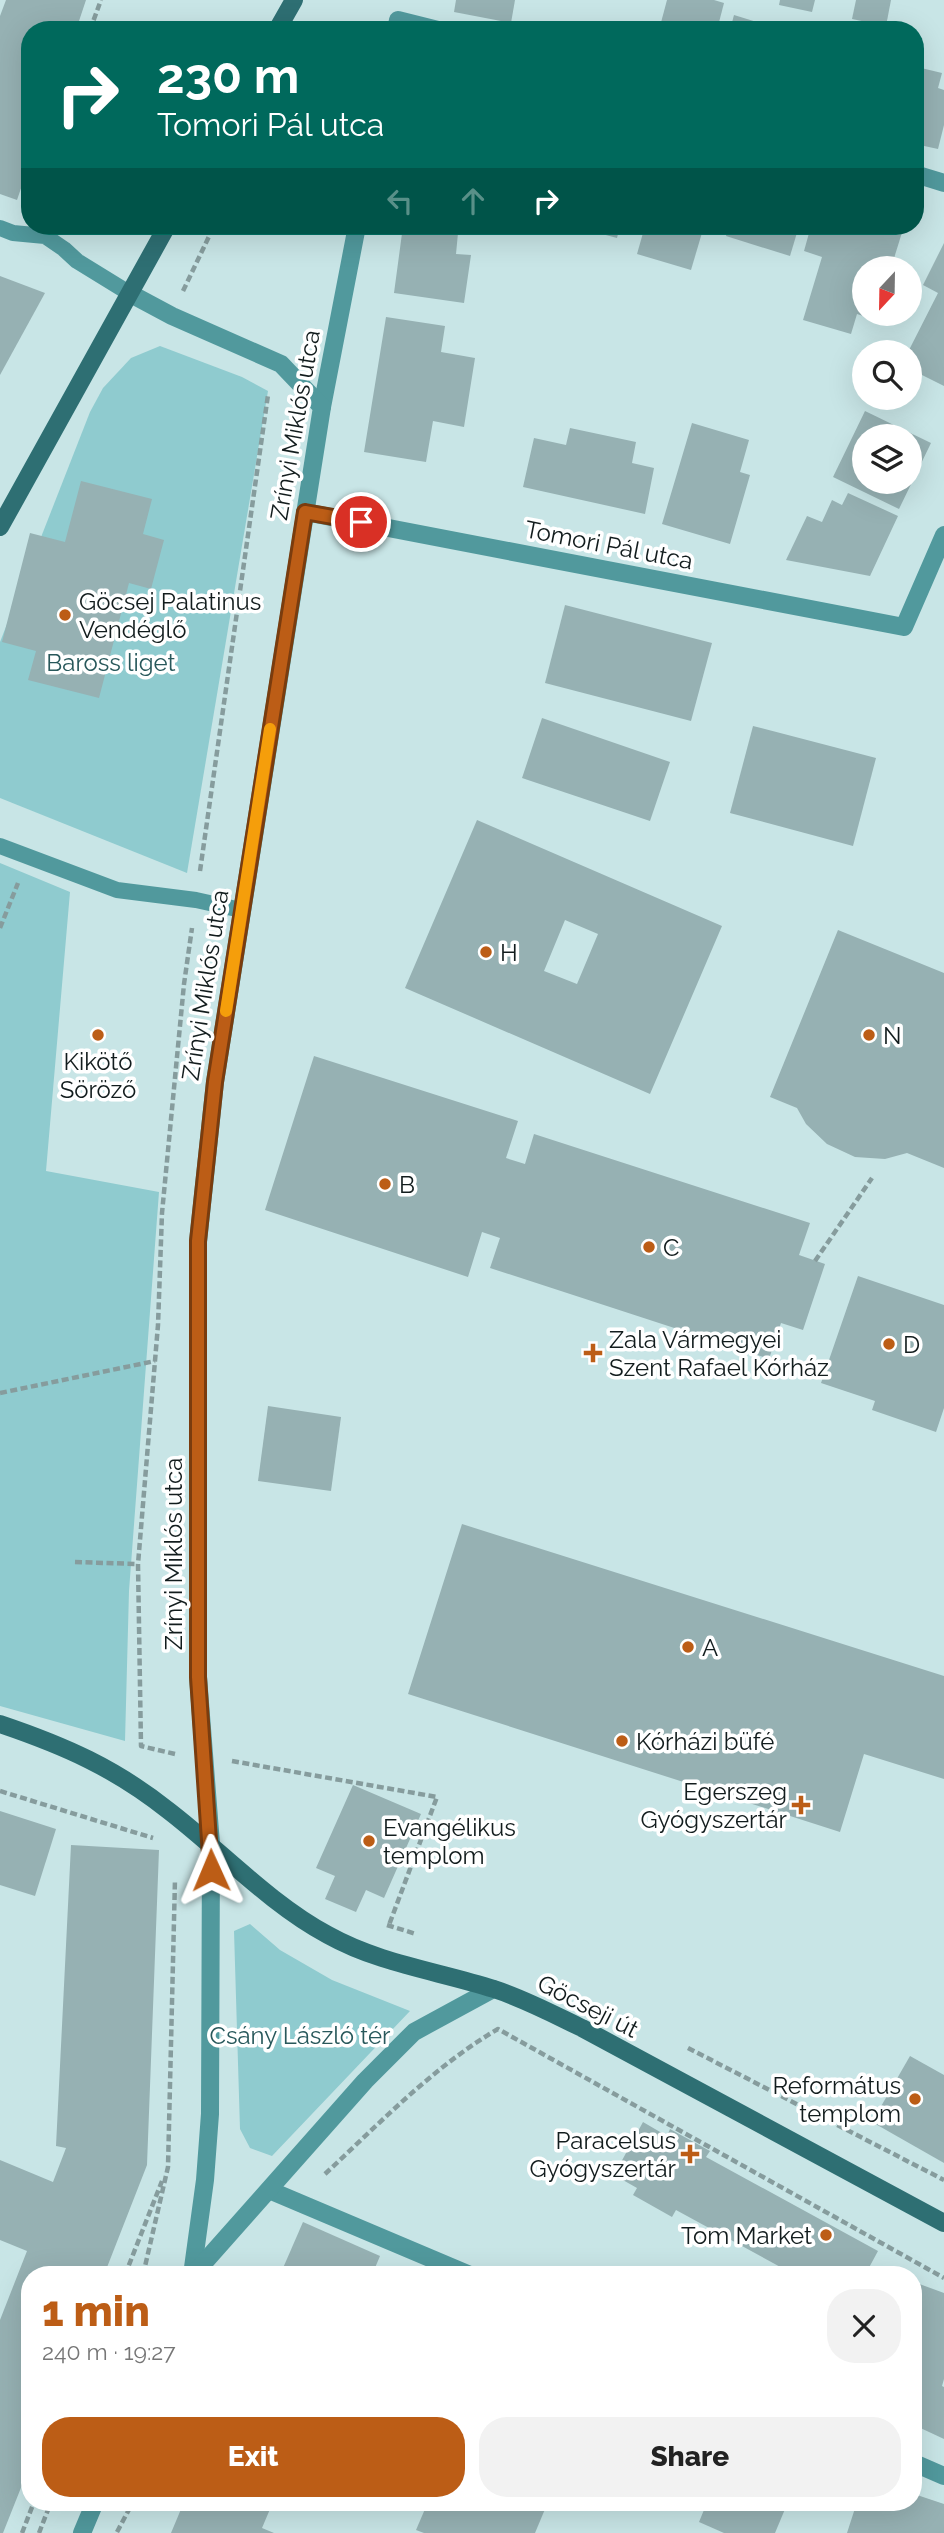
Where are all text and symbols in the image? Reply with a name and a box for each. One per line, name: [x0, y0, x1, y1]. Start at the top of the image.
text: 230 m: [157, 47, 299, 104]
icon: right: [42, 49, 133, 140]
text: Tomori Pál utca: [157, 106, 384, 143]
icon: left: [381, 182, 419, 220]
icon: ahead: [454, 182, 492, 220]
icon: right: [527, 182, 565, 220]
north arrow: [852, 256, 922, 326]
map controls: [852, 256, 922, 494]
street label: Zrínyi Miklós utca: [264, 328, 326, 522]
button: search: [852, 340, 922, 410]
button: layers: [852, 424, 922, 494]
pin: [331, 492, 391, 552]
icon: arrive: [342, 503, 380, 541]
street label: Tomori Pál utca: [523, 515, 695, 575]
place label: Göcsej Palatinus Vendéglő: [79, 587, 261, 644]
marker: Göcsej Palatinus Vendéglő: [57, 607, 73, 623]
park label: Baross liget: [46, 648, 176, 677]
street label: Zrínyi Miklós utca: [176, 888, 234, 1082]
place label: H: [500, 938, 518, 967]
marker: H: [478, 944, 494, 960]
place label: N: [883, 1021, 902, 1050]
marker: Kikötő Söröző: [90, 1027, 106, 1043]
marker: N: [861, 1027, 877, 1043]
place label: Kikötő Söröző: [60, 1047, 136, 1104]
place label: B: [399, 1170, 415, 1199]
marker: B: [377, 1176, 393, 1192]
place label: C: [663, 1233, 679, 1262]
marker: C: [641, 1239, 657, 1255]
place label: Zala Vármegyei Szent Rafael Kórház: [609, 1325, 829, 1382]
place label: D: [903, 1330, 920, 1359]
marker: D: [881, 1336, 897, 1352]
marker: Zala Vármegyei Szent Rafael Kórház: [583, 1343, 603, 1363]
street label: Zrínyi Miklós utca: [159, 1458, 188, 1650]
place label: A: [702, 1633, 718, 1662]
marker: A: [680, 1639, 696, 1655]
place label: Kórházi büfé: [636, 1727, 774, 1756]
marker: Kórházi büfé: [614, 1733, 630, 1749]
place label: Egerszeg Gyógyszertár: [640, 1777, 788, 1834]
marker: Egerszeg Gyógyszertár: [793, 1797, 809, 1813]
place label: Evangélikus templom: [383, 1813, 516, 1870]
position arrow: [174, 1833, 248, 1907]
marker: Evangélikus templom: [361, 1833, 377, 1849]
street label: Göcseji út: [533, 1968, 643, 2044]
park label: Csány László tér: [209, 2021, 391, 2050]
place label: Református templom: [773, 2071, 901, 2128]
marker: Református templom: [907, 2091, 923, 2107]
place label: Paracelsus Gyógyszertár: [529, 2126, 677, 2183]
marker: Paracelsus Gyógyszertár: [682, 2146, 698, 2162]
place label: Tom Market: [681, 2221, 812, 2250]
marker: Tom Market: [818, 2227, 834, 2243]
text: 1 min: [42, 2287, 150, 2336]
button: close: [827, 2289, 901, 2363]
text: 240 m · 19:27: [42, 2338, 176, 2365]
button: Exit: [42, 2417, 465, 2497]
button: Share: [479, 2417, 901, 2497]

